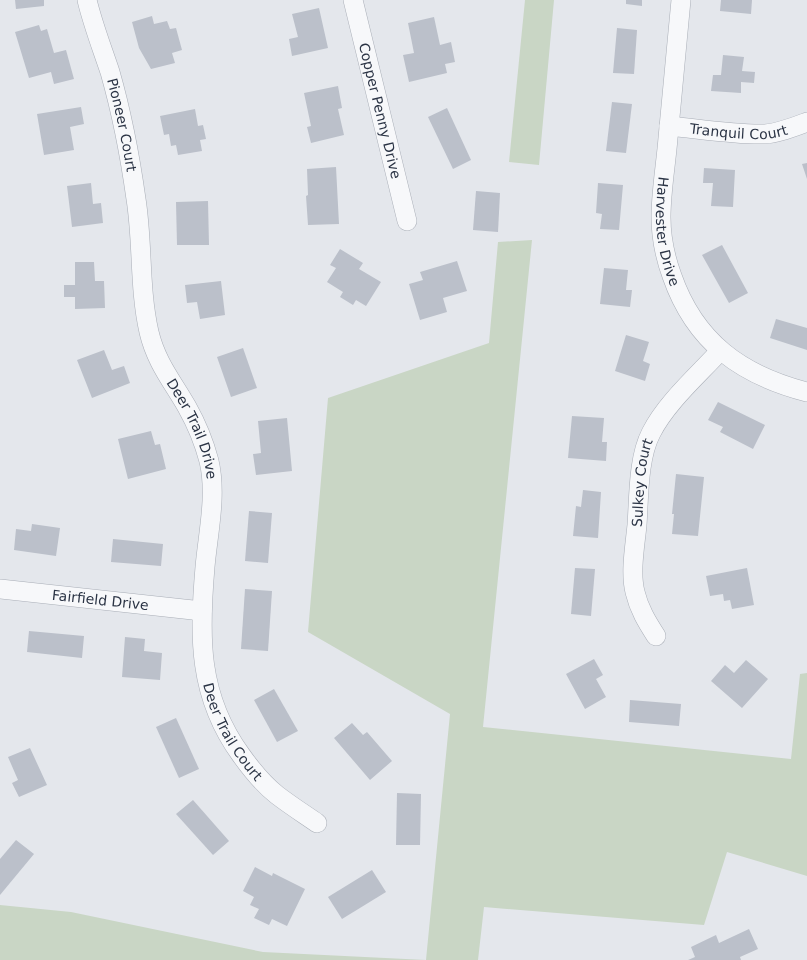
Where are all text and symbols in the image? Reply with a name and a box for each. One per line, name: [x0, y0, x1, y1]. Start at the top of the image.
street label: Copper Penny Drive: [356, 41, 404, 180]
street label: Pioneer Court: [104, 76, 140, 173]
street label: Tranquil Court: [688, 120, 790, 142]
street label: Harvester Drive: [653, 176, 683, 288]
street label: Deer Trail Drive: [163, 376, 220, 480]
street label: Sulkey Court: [629, 436, 656, 528]
street label: Fairfield Drive: [51, 587, 150, 613]
street label: Deer Trail Court: [200, 681, 266, 784]

